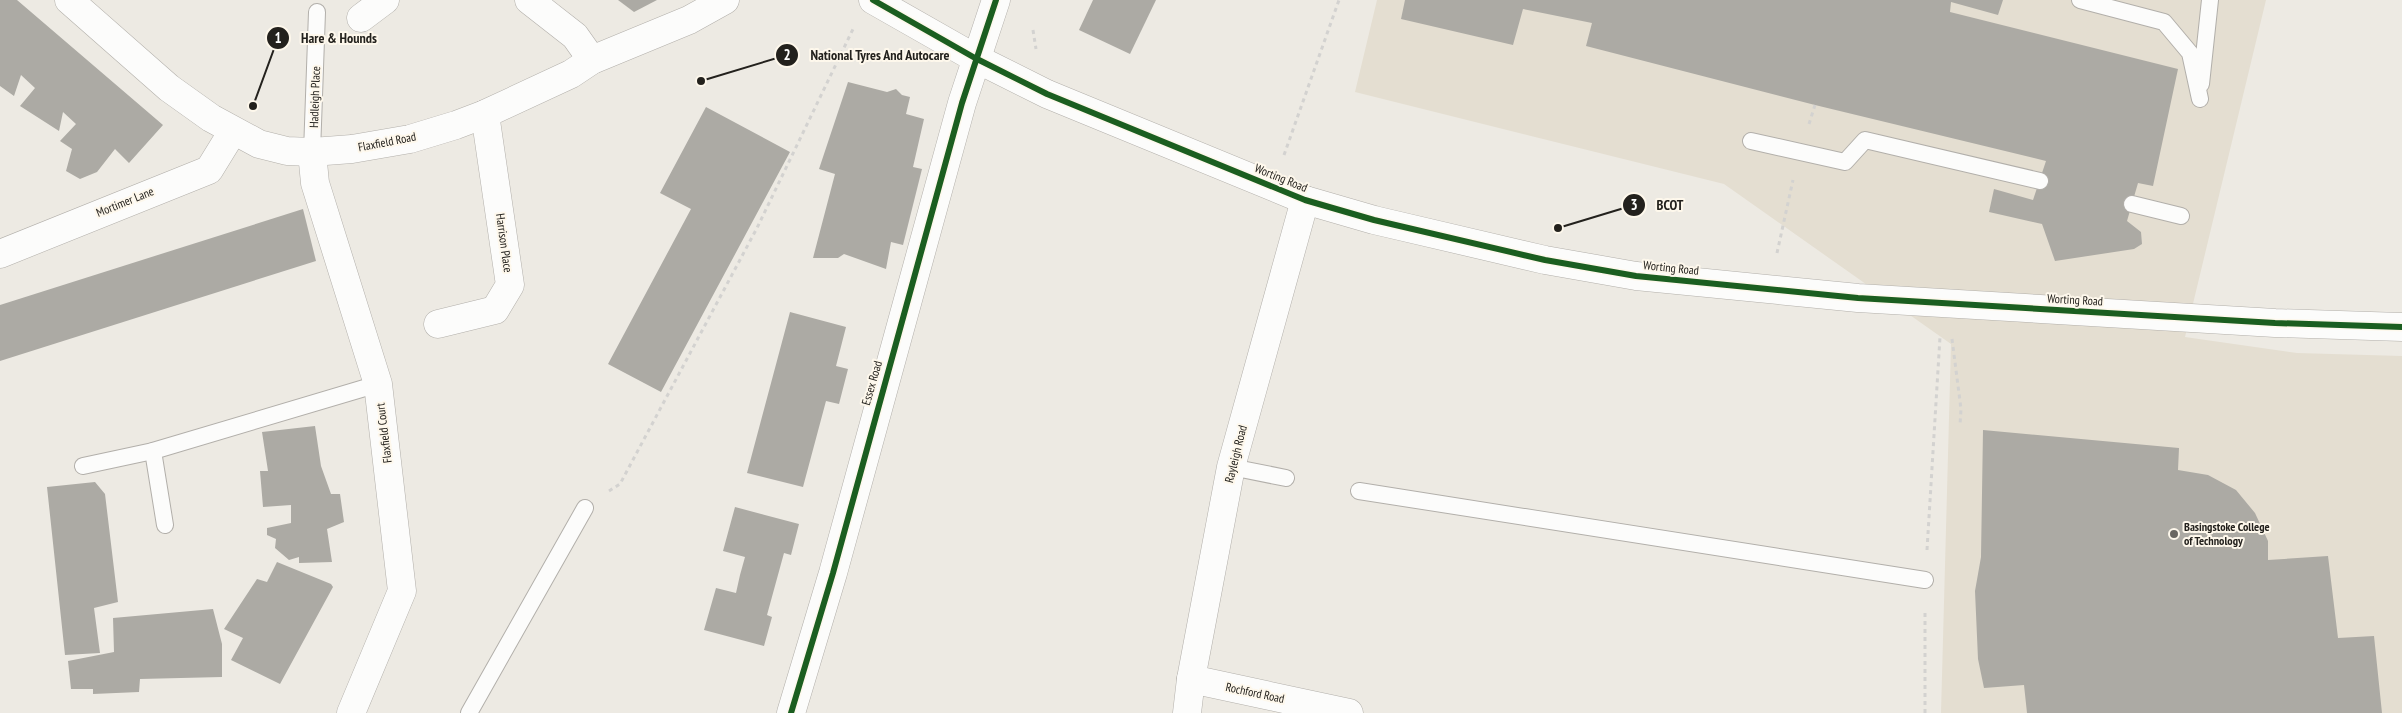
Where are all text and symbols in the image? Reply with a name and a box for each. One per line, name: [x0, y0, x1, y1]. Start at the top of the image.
callout: Hare & Hounds: [266, 24, 387, 53]
text: 1: [274, 28, 282, 47]
text: Hare & Hounds: [301, 29, 377, 47]
callout: National Tyres And Autocare: [774, 41, 960, 70]
text: 2: [783, 45, 791, 64]
text: National Tyres And Autocare: [810, 46, 950, 64]
street label: Hadleigh Place: [306, 66, 323, 128]
street label: Flaxfield Road: [357, 129, 417, 154]
street label: Worting Road: [1253, 160, 1310, 195]
street label: Mortimer Lane: [94, 183, 156, 220]
callout: BCOT: [1621, 191, 1693, 220]
text: 3: [1630, 195, 1638, 214]
text: BCOT: [1657, 196, 1684, 214]
street label: Harrison Place: [493, 212, 516, 273]
street label: Worting Road: [1643, 257, 1700, 278]
street label: Worting Road: [2047, 291, 2103, 308]
street label: Essex Road: [858, 359, 885, 407]
street label: Flaxfield Court: [372, 401, 395, 464]
street label: Rayleigh Road: [1221, 423, 1250, 484]
place label: Basingstoke College of Technology: [2184, 519, 2270, 548]
marker: Basingstoke College of Technology: [2168, 528, 2180, 540]
street label: Rochford Road: [1224, 679, 1286, 706]

